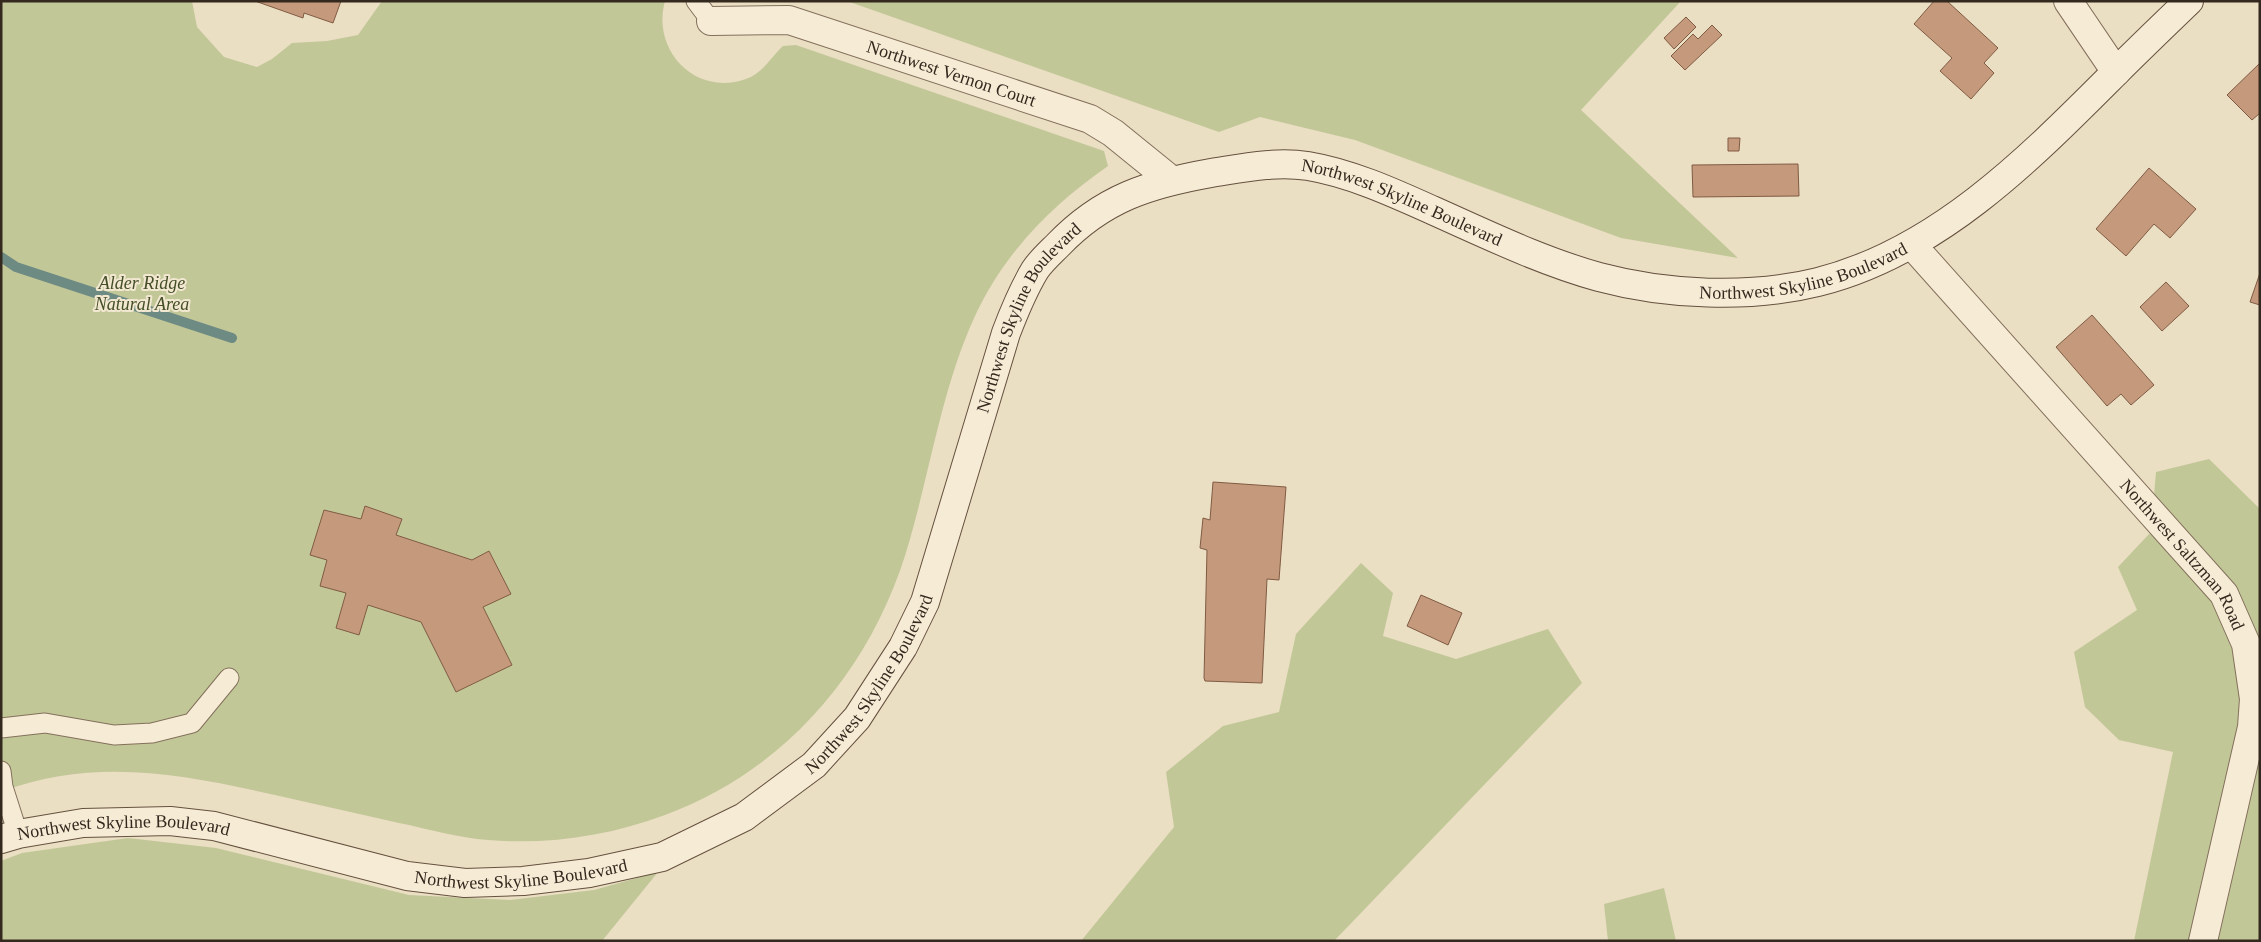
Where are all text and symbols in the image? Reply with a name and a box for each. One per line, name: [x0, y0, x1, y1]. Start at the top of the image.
street label: Northwest Vernon Court: [864, 36, 1039, 111]
street label: Northwest Skyline Boulevard: [1300, 155, 1505, 250]
street label: Northwest Skyline Boulevard: [973, 218, 1085, 415]
street label: Northwest Skyline Boulevard: [1699, 238, 1910, 303]
park label: Alder Ridge Natural Area: [94, 273, 189, 314]
street label: Northwest Saltzman Road: [2116, 475, 2249, 633]
street label: Northwest Skyline Boulevard: [801, 592, 937, 778]
street label: Northwest Skyline Boulevard: [16, 811, 232, 844]
street label: Northwest Skyline Boulevard: [413, 855, 629, 893]

